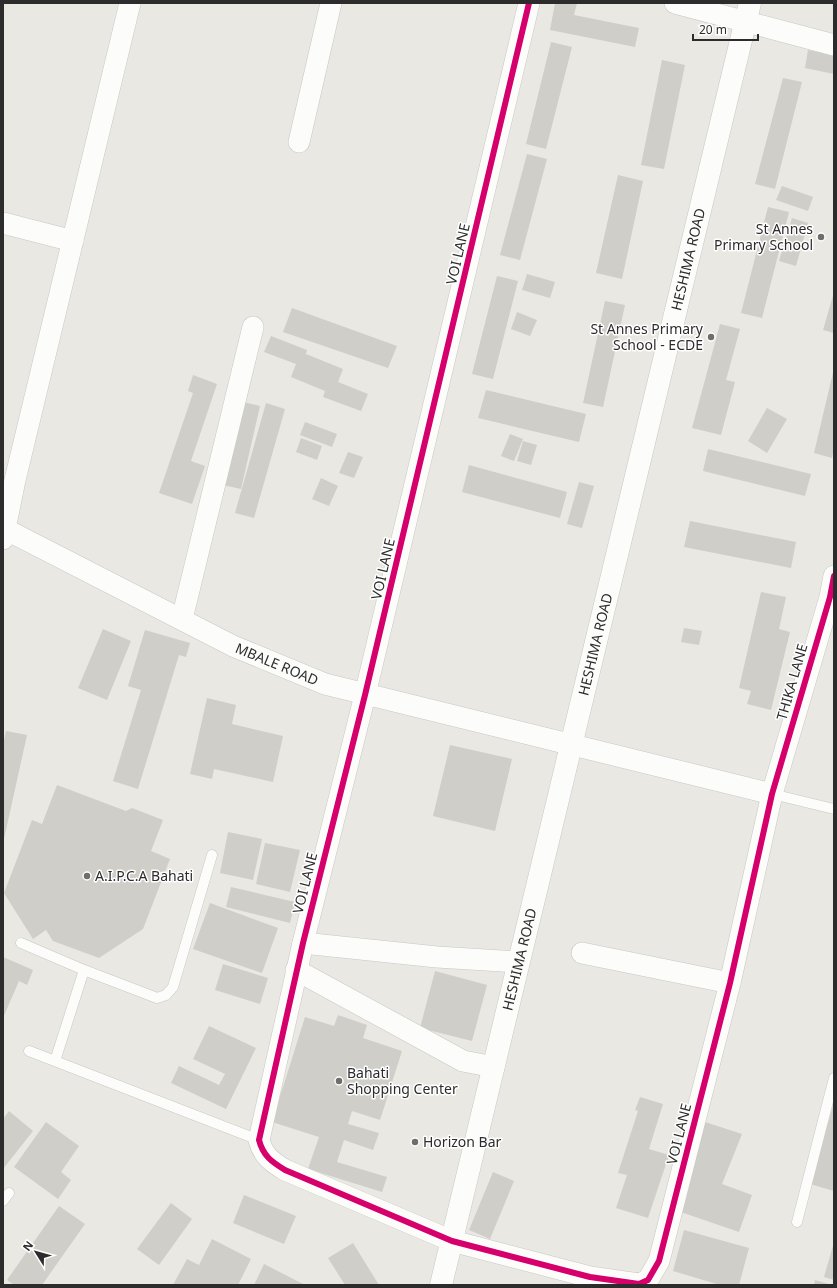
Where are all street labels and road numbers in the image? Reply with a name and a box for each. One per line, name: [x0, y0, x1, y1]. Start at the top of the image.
street label: HESHIMA ROAD: [666, 206, 709, 312]
street label: VOI LANE: [441, 221, 474, 286]
street label: VOI LANE: [366, 536, 399, 601]
street label: HESHIMA ROAD: [573, 591, 616, 697]
street label: MBALE ROAD: [233, 638, 321, 689]
street label: THIKA LANE: [772, 641, 812, 722]
street label: VOI LANE: [288, 850, 321, 915]
street label: HESHIMA ROAD: [497, 906, 541, 1012]
street label: VOI LANE: [662, 1101, 695, 1166]

